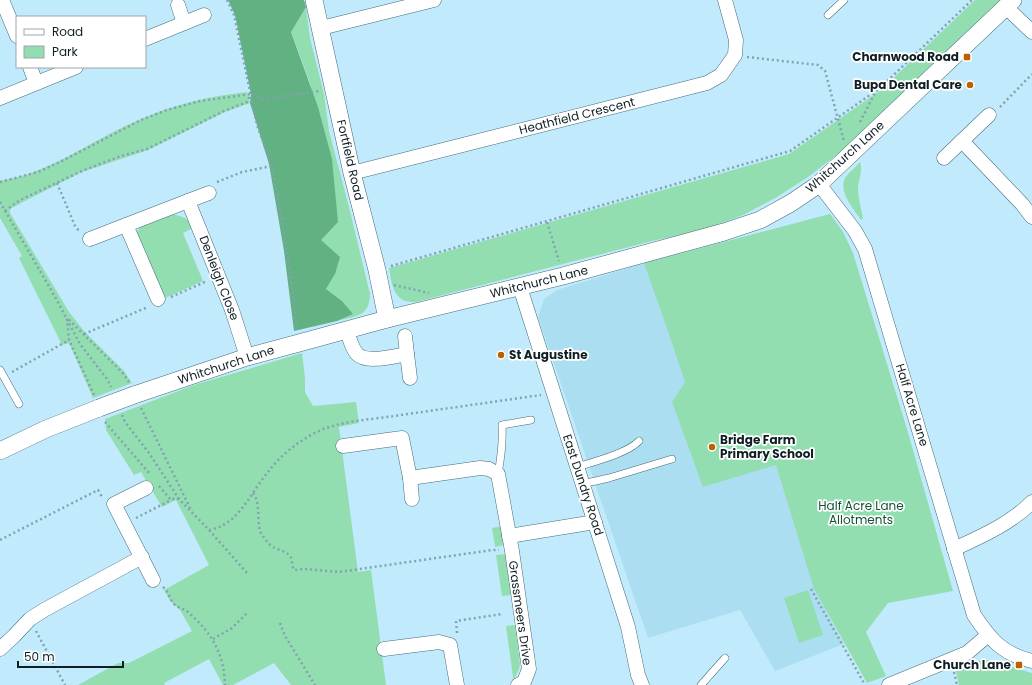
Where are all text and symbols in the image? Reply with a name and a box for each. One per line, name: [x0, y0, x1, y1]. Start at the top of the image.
legend: [16, 16, 146, 68]
text: Road: [52, 23, 83, 40]
text: Park: [52, 43, 79, 60]
place label: Charnwood Road: [852, 48, 959, 65]
marker: Charnwood Road: [962, 52, 972, 62]
place label: Bupa Dental Care: [854, 76, 963, 93]
marker: Bupa Dental Care: [965, 80, 975, 90]
street label: Heathfield Crescent: [517, 93, 637, 138]
street label: Whitchurch Lane: [802, 117, 888, 197]
street label: Fortfield Road: [333, 118, 368, 202]
street label: Denleigh Close: [195, 233, 243, 323]
street label: Whitchurch Lane: [488, 261, 590, 302]
street label: Whitchurch Lane: [175, 341, 276, 388]
place label: St Augustine: [509, 346, 588, 363]
marker: St Augustine: [496, 350, 506, 360]
street label: Half Acre Lane: [892, 362, 933, 448]
place label: Bridge Farm Primary School: [720, 431, 814, 462]
street label: East Dundry Road: [559, 432, 608, 538]
marker: Bridge Farm Primary School: [707, 442, 717, 452]
park label: Half Acre Lane Allotments: [818, 497, 904, 528]
street label: Grassmeers Drive: [505, 559, 536, 666]
scale bar: [18, 643, 123, 669]
text: 50 m: [24, 648, 55, 665]
place label: Church Lane: [933, 656, 1012, 673]
marker: Church Lane: [1014, 660, 1024, 670]

